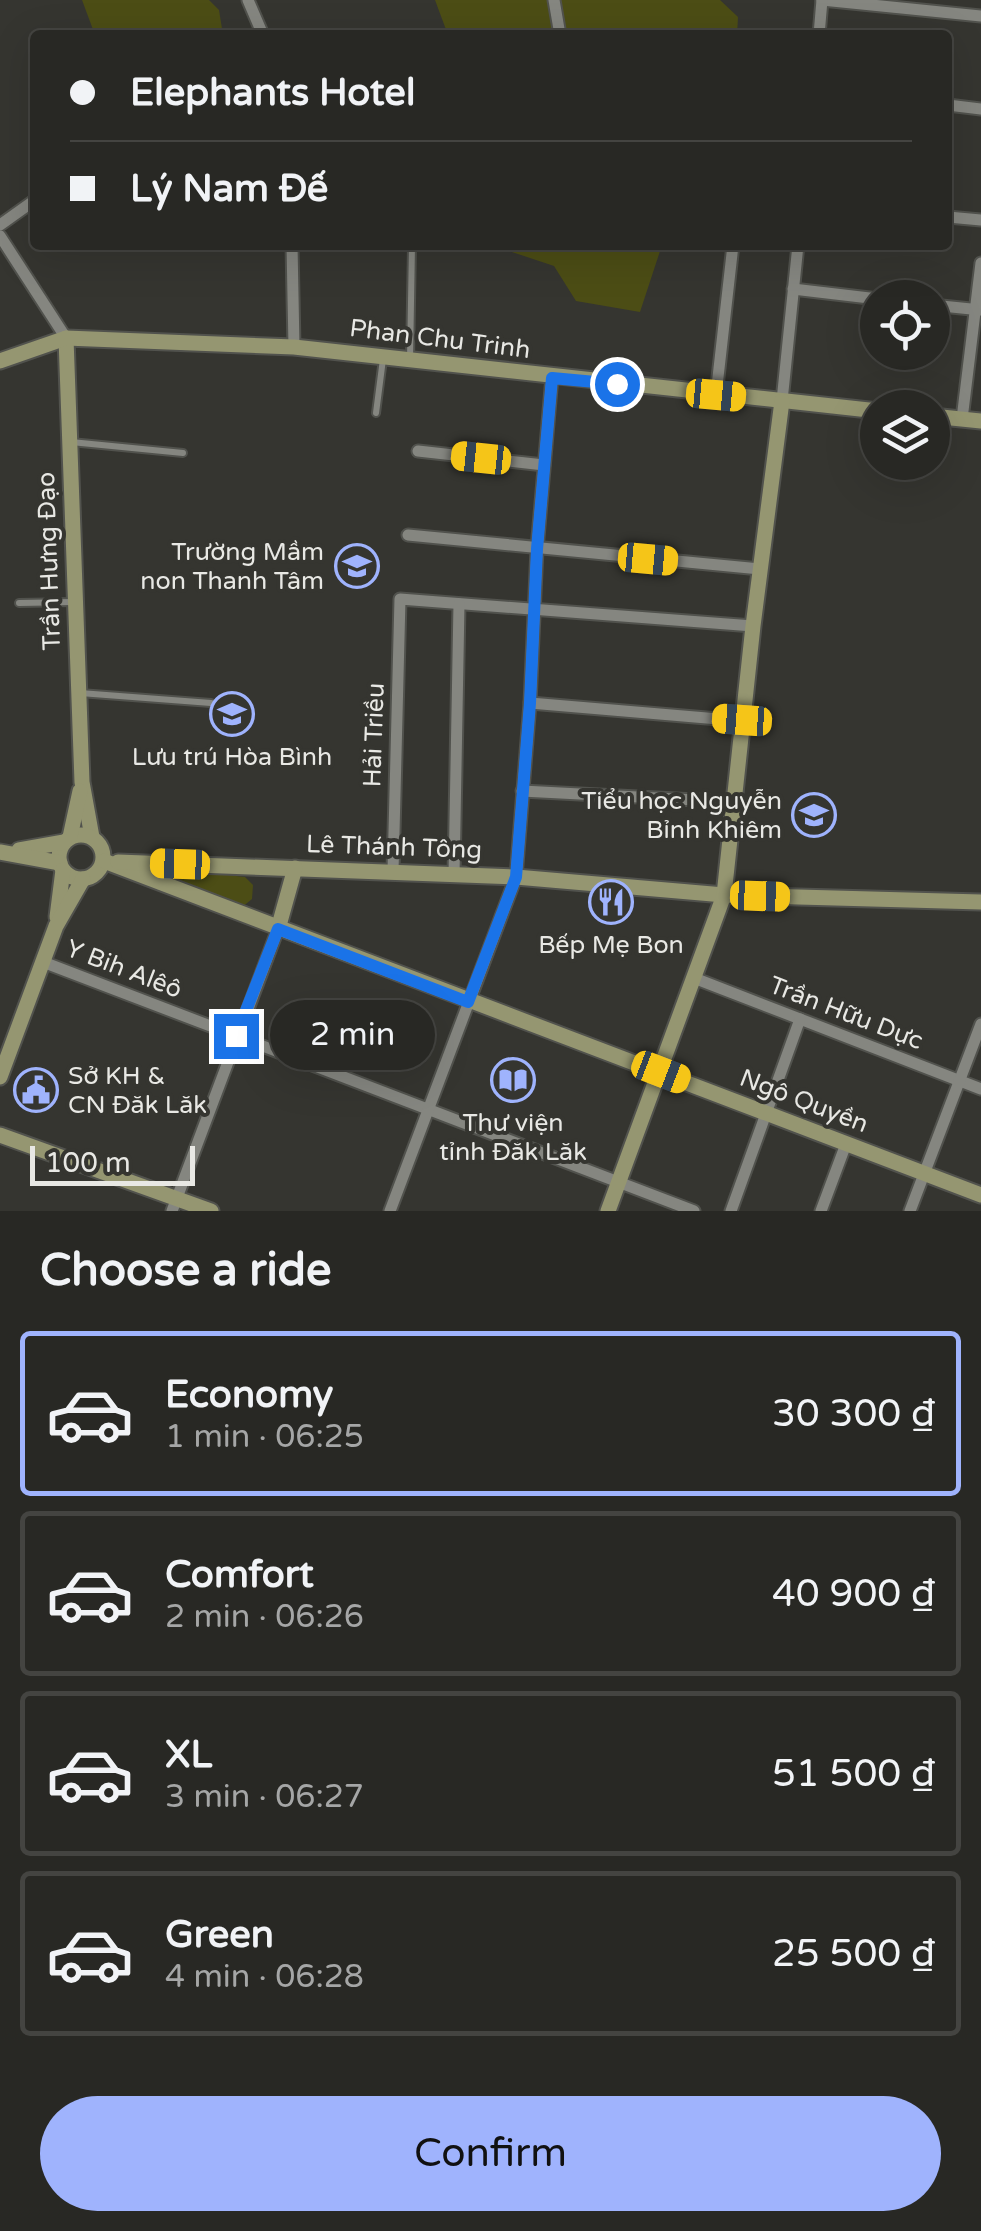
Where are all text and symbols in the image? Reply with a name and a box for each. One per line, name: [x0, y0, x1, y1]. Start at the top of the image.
text: Elephants Hotel: [130, 70, 415, 116]
text: Lý Nam Đế: [130, 166, 328, 212]
map controls: [860, 280, 950, 480]
button: locate: [860, 280, 950, 370]
street label: Phan Chu Trinh: [348, 313, 532, 365]
route start: [595, 362, 640, 407]
car: [685, 377, 747, 413]
button: layers: [860, 390, 950, 480]
car: [450, 440, 512, 476]
street label: Trần Hưng Đạo: [31, 471, 67, 651]
place label: Trường Mầm non Thanh Tâm: [140, 537, 324, 596]
car: [617, 541, 679, 577]
school or university icon: Trường Mầm non Thanh Tâm: [334, 543, 380, 589]
street label: Hải Triều: [357, 682, 391, 788]
school or university icon: Lưu trú Hòa Bình: [209, 691, 255, 737]
car: [711, 703, 773, 737]
place label: Lưu trú Hòa Bình: [132, 742, 332, 772]
place label: Tiểu học Nguyễn Bỉnh Khiêm: [581, 786, 782, 845]
school or university icon: Tiểu học Nguyễn Bỉnh Khiêm: [791, 792, 837, 838]
street label: Lê Thánh Tông: [305, 829, 483, 865]
car: [149, 848, 211, 880]
restaurant icon: Bếp Mẹ Bon: [588, 879, 634, 925]
car: [729, 880, 791, 912]
place label: Bếp Mẹ Bon: [538, 930, 684, 960]
street label: Y Bih Alêô: [62, 933, 186, 1005]
street label: Trần Hữu Dực: [765, 970, 927, 1056]
callout: 2 min: [271, 1001, 436, 1071]
route end: [214, 1014, 259, 1059]
text: 2 min: [310, 1016, 395, 1054]
car: [628, 1047, 694, 1097]
library icon: Thư viện tỉnh Đăk Lăk: [490, 1057, 536, 1103]
place label: Sở KH & CN Đăk Lăk: [68, 1061, 207, 1120]
street label: Ngô Quyền: [736, 1063, 872, 1139]
public building icon: Sở KH & CN Đăk Lăk: [13, 1067, 59, 1113]
place label: Thư viện tỉnh Đăk Lăk: [439, 1108, 587, 1167]
scale bar: [30, 1141, 195, 1186]
text: 100 m: [45, 1146, 131, 1180]
text: Choose a ride: [40, 1244, 331, 1298]
icon: car: [45, 1369, 135, 1459]
text: Economy: [165, 1372, 333, 1418]
text: 30 300 ₫: [772, 1391, 936, 1437]
text: 1 min · 06:25: [165, 1418, 364, 1456]
icon: car: [45, 1549, 135, 1639]
text: Comfort: [165, 1552, 314, 1598]
text: 40 900 ₫: [772, 1571, 936, 1617]
text: 2 min · 06:26: [165, 1598, 364, 1636]
icon: car: [45, 1729, 135, 1819]
text: XL: [165, 1732, 212, 1778]
text: 51 500 ₫: [772, 1751, 936, 1797]
text: 3 min · 06:27: [165, 1778, 364, 1816]
icon: car: [45, 1909, 135, 1999]
text: Green: [165, 1912, 274, 1958]
text: 25 500 ₫: [772, 1931, 936, 1977]
text: 4 min · 06:28: [165, 1958, 364, 1996]
button: Confirm: [40, 2096, 941, 2211]

